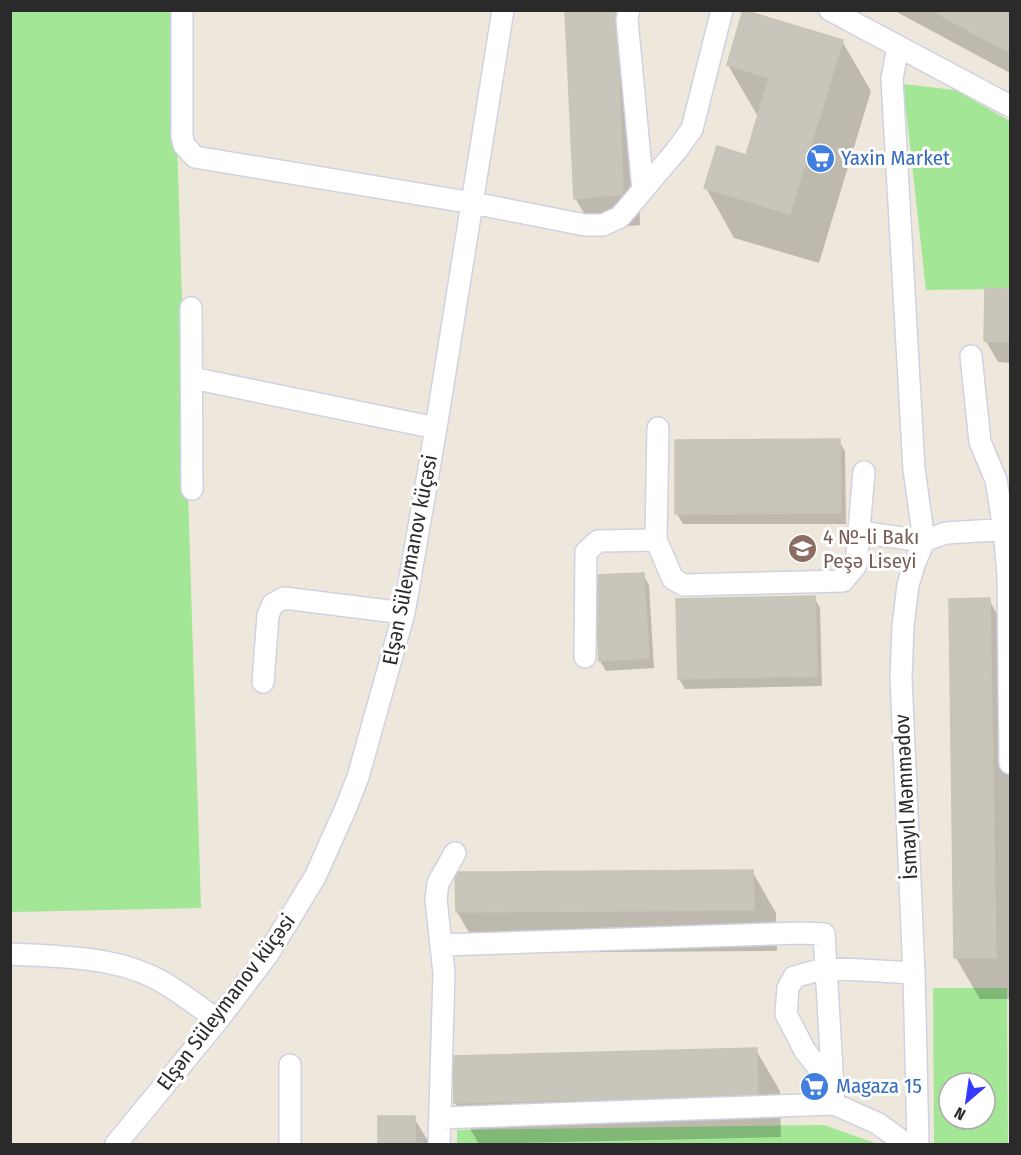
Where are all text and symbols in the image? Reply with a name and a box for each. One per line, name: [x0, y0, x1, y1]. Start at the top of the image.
supermarket icon: Yaxin Market: [804, 142, 836, 174]
place label: Yaxin Market: [841, 145, 950, 171]
street label: Elşən Süleymanov küçəsi: [377, 453, 443, 667]
place label: 4 №-li Bakı Peşə Liseyi: [823, 524, 919, 574]
school or university icon: 4 №-li Bakı Peşə Liseyi: [786, 533, 818, 565]
street label: İsmayıl Məmmədov: [889, 713, 923, 880]
street label: Elşən Süleymanov küçəsi: [151, 909, 301, 1095]
supermarket icon: Magaza 15: [799, 1070, 831, 1102]
north arrow: [937, 1071, 997, 1131]
place label: Magaza 15: [836, 1073, 922, 1099]
text: N: [951, 1103, 969, 1124]

